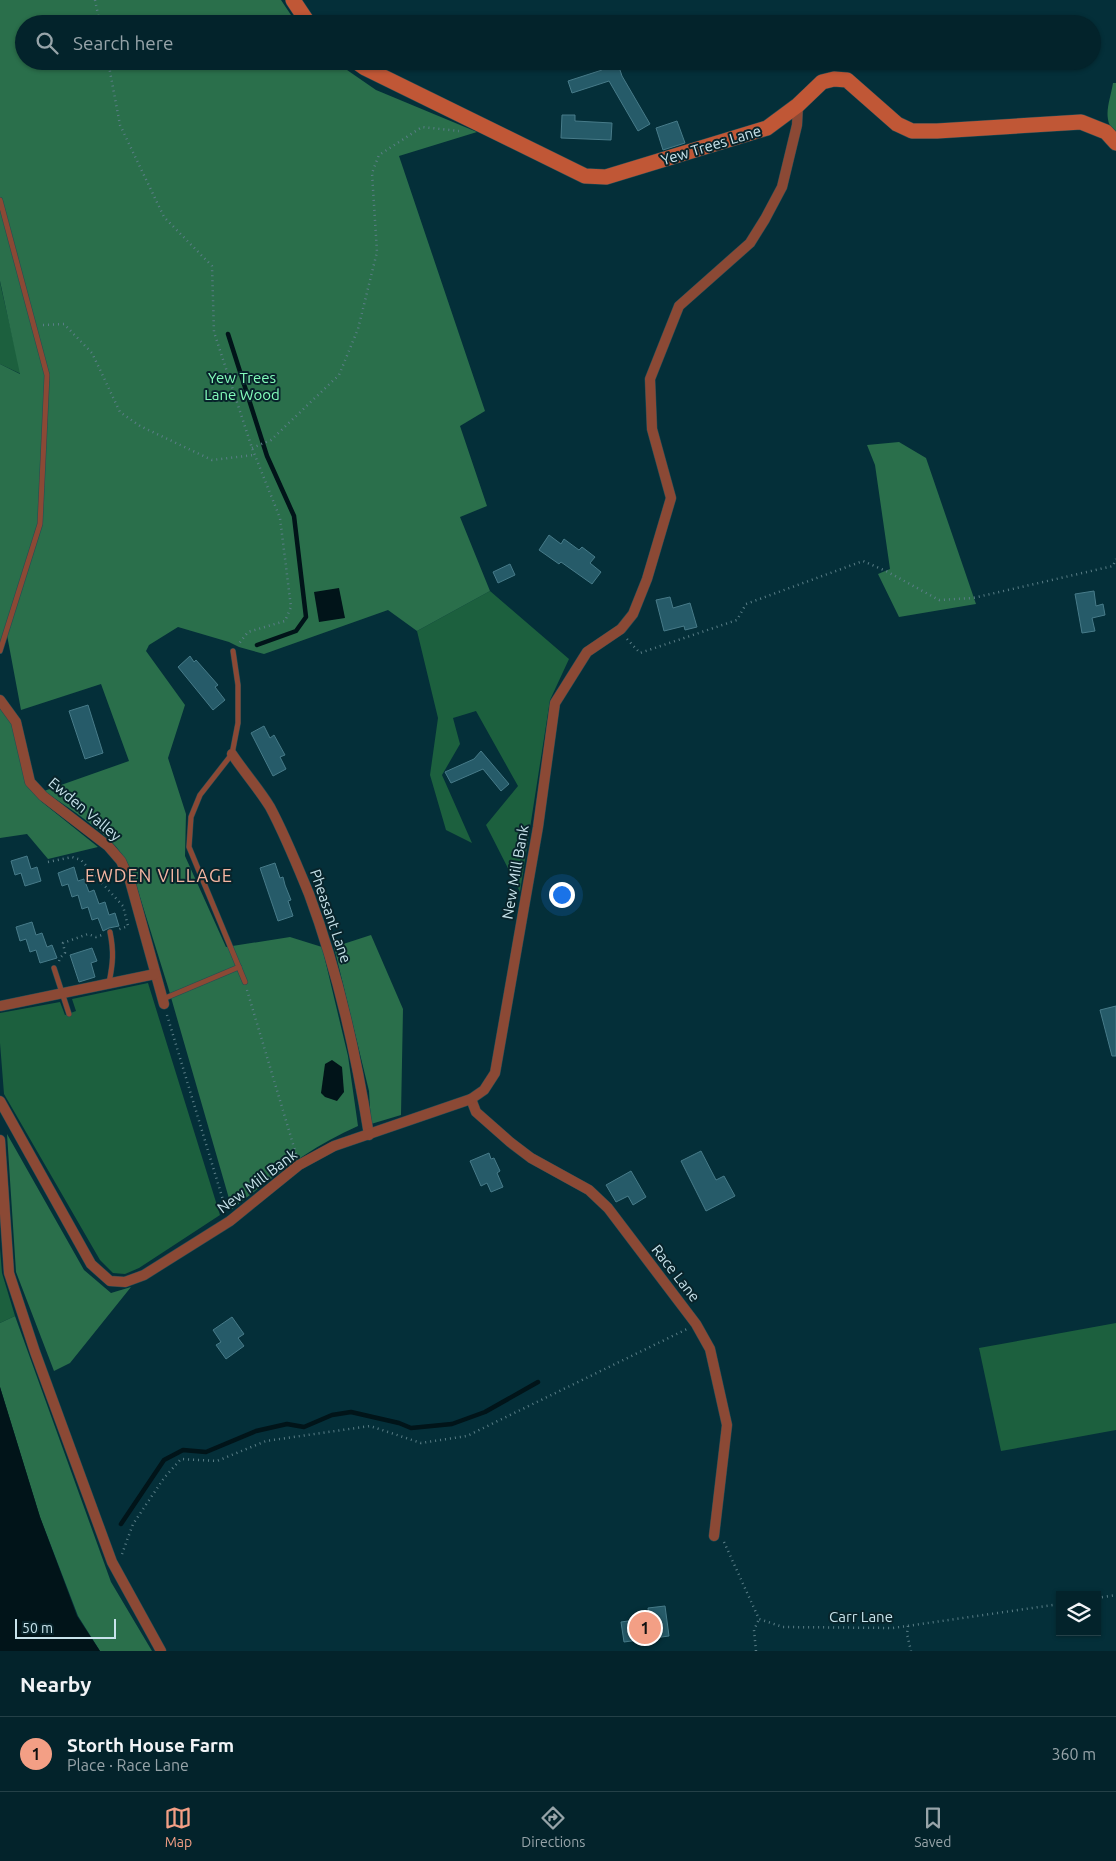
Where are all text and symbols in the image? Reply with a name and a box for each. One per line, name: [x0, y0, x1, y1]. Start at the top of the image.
search box: [15, 15, 1101, 70]
icon: search: [33, 29, 61, 57]
text: Search here: [73, 32, 173, 54]
street label: Yew Trees Lane: [659, 122, 763, 168]
park label: Yew Trees Lane Wood: [204, 369, 280, 403]
street label: Ewden Valley: [45, 774, 125, 844]
street label: New Mill Bank: [498, 823, 532, 920]
district label: EWDEN VILLAGE: [85, 865, 233, 885]
street label: Pheasant Lane: [307, 867, 355, 965]
your location: [549, 882, 575, 908]
street label: New Mill Bank: [214, 1145, 301, 1217]
street label: Race Lane: [648, 1241, 704, 1305]
map controls: [1056, 1591, 1101, 1636]
button: layers: [1056, 1591, 1101, 1636]
street label: Carr Lane: [829, 1608, 893, 1625]
pin: 1: [629, 1609, 661, 1647]
scale bar: [15, 1616, 116, 1639]
text: 50 m: [22, 1620, 53, 1636]
text: Nearby: [20, 1672, 91, 1696]
text: Storth House Farm: [67, 1734, 234, 1756]
text: 1: [31, 1745, 41, 1763]
text: 360 m: [1051, 1745, 1096, 1763]
text: Place · Race Lane: [67, 1756, 189, 1774]
tab: Map: [164, 1804, 192, 1850]
tab: Directions: [521, 1804, 585, 1850]
tab: Saved: [914, 1804, 952, 1850]

